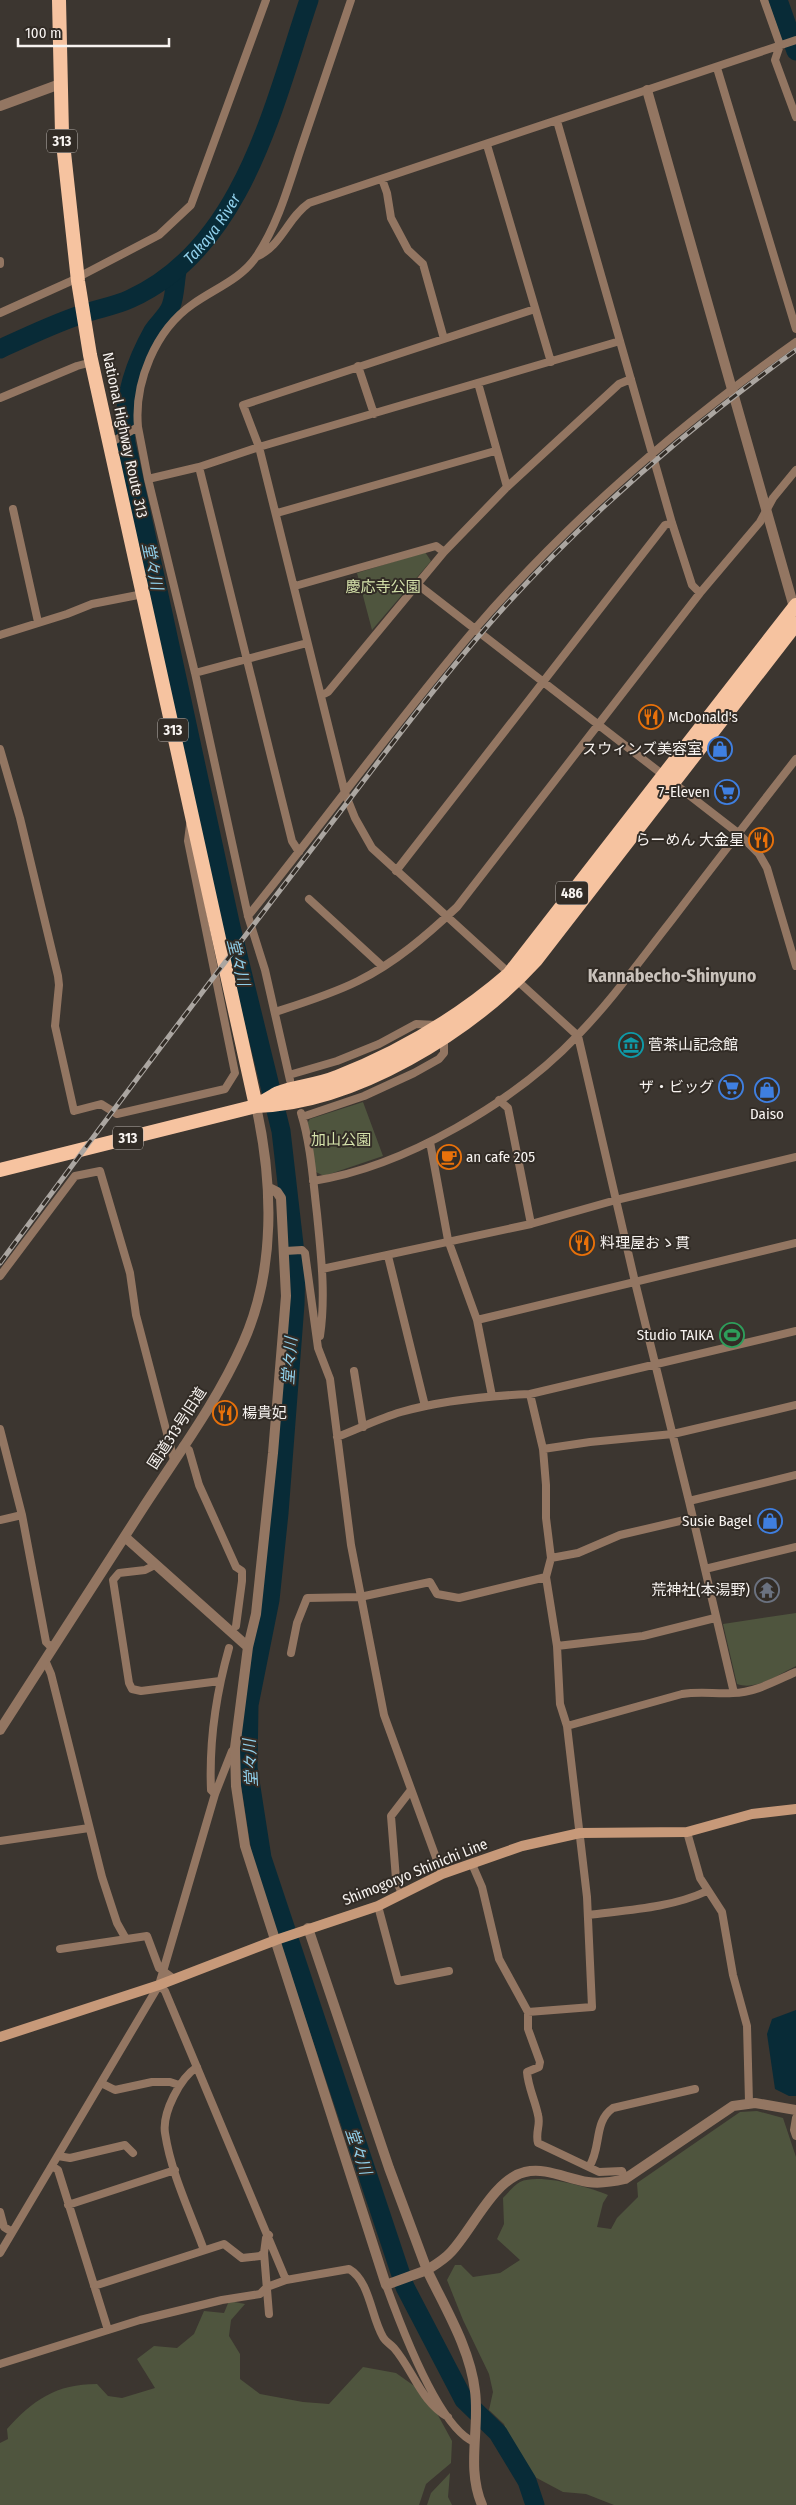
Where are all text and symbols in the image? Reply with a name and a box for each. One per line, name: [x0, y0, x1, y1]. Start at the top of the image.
scale bar: [18, 15, 169, 47]
text: 100 m: [25, 24, 62, 42]
road number: 313: [47, 130, 77, 152]
water label: Takaya River: [180, 190, 245, 268]
street label: National Highway Route 313: [99, 351, 151, 520]
water label: 堂々川: [138, 541, 167, 594]
park label: 慶応寺公園: [345, 578, 421, 596]
restaurant icon: McDonald's: [638, 704, 664, 730]
place label: McDonald's: [668, 708, 738, 726]
road number: 313: [158, 718, 188, 742]
shop icon: スウィンズ美容室: [707, 736, 733, 762]
place label: スウィンズ美容室: [582, 740, 702, 758]
supermarket icon: 7-Eleven: [714, 779, 740, 805]
place label: 7-Eleven: [658, 783, 710, 801]
restaurant icon: らーめん 大金星: [748, 827, 774, 853]
place label: らーめん 大金星: [635, 831, 744, 849]
road number: 486: [556, 881, 588, 904]
water label: 堂々川: [223, 937, 254, 990]
district label: Kannabecho-Shinyuno: [588, 965, 757, 987]
museum icon: 菅茶山記念館: [618, 1032, 644, 1058]
place label: 菅茶山記念館: [648, 1036, 738, 1054]
supermarket icon: ザ・ビッグ: [718, 1074, 744, 1100]
shop icon: Daiso: [754, 1077, 780, 1103]
place label: ザ・ビッグ: [639, 1078, 714, 1096]
place label: Daiso: [750, 1105, 784, 1123]
road number: 313: [113, 1126, 143, 1150]
park label: 加山公園: [311, 1131, 371, 1149]
cafe icon: an cafe 205: [436, 1144, 462, 1170]
place label: an cafe 205: [466, 1148, 535, 1166]
restaurant icon: 料理屋おゝ貫: [569, 1230, 595, 1256]
place label: 料理屋おゝ貫: [600, 1234, 690, 1252]
sports icon: Studio TAIKA: [719, 1322, 745, 1348]
place label: Studio TAIKA: [637, 1326, 714, 1344]
water label: 堂々川: [278, 1334, 301, 1386]
street label: 国道313号旧道: [144, 1384, 210, 1472]
restaurant icon: 楊貴妃: [212, 1400, 238, 1426]
place label: 楊貴妃: [242, 1404, 287, 1422]
shop icon: Susie Bagel: [757, 1508, 783, 1534]
place label: Susie Bagel: [682, 1512, 752, 1530]
temple icon: 荒神社(本湯野): [754, 1577, 780, 1603]
place label: 荒神社(本湯野): [651, 1581, 750, 1599]
water label: 堂々川: [240, 1737, 261, 1787]
street label: Shimogoryo Shinichi Line: [340, 1835, 490, 1909]
water label: 堂々川: [342, 2125, 376, 2179]

